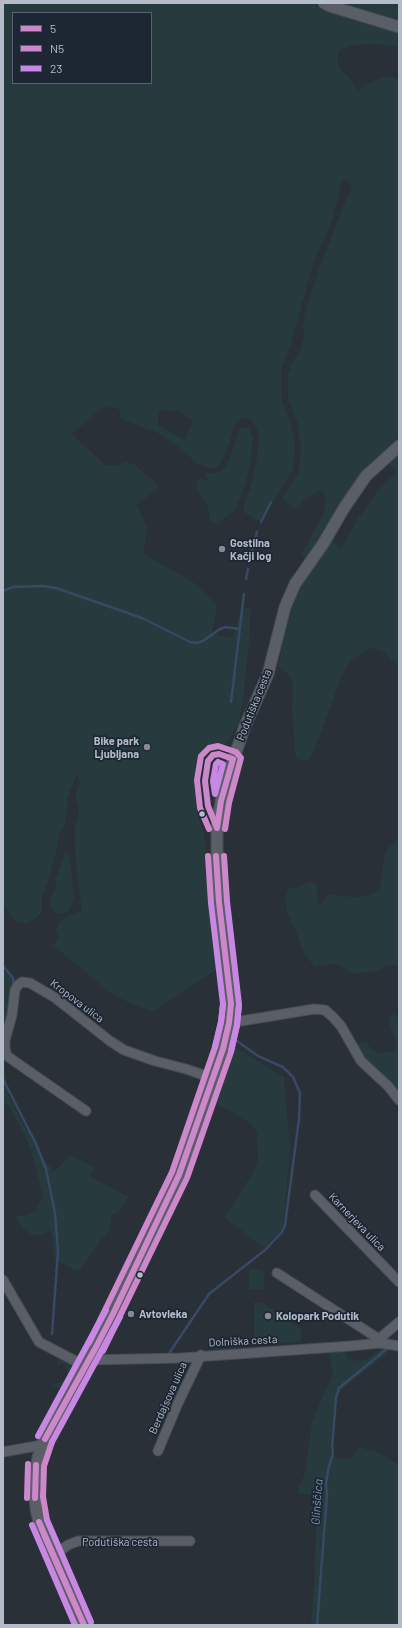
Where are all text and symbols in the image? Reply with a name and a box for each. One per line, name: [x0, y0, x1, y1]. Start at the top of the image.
legend: [12, 12, 152, 84]
text: 5: [50, 21, 56, 35]
text: N5: [50, 41, 64, 55]
text: 23: [50, 61, 63, 75]
place label: Gostilna Kačji log: [230, 536, 271, 562]
marker: Gostilna Kačji log: [217, 544, 227, 554]
street label: Podutiška cesta: [234, 667, 274, 743]
place label: Bike park Ljubljana: [94, 734, 139, 760]
marker: Bike park Ljubljana: [142, 742, 152, 752]
unlabelled marker: [197, 809, 207, 819]
street label: Kropova ulica: [47, 976, 107, 1026]
street label: Karnerjeva ulica: [326, 1190, 388, 1254]
unlabelled marker: [135, 1270, 145, 1280]
place label: Avtovleka: [139, 1307, 187, 1321]
marker: Avtovleka: [126, 1309, 136, 1319]
place label: Kolopark Podutik: [276, 1309, 359, 1323]
marker: Kolopark Podutik: [263, 1311, 273, 1321]
street label: Dolniška cesta: [208, 1333, 278, 1349]
street label: Berdajsova ulica: [146, 1360, 190, 1436]
water label: Glinščica: [308, 1478, 326, 1526]
street label: Podutiška cesta: [82, 1535, 158, 1549]

